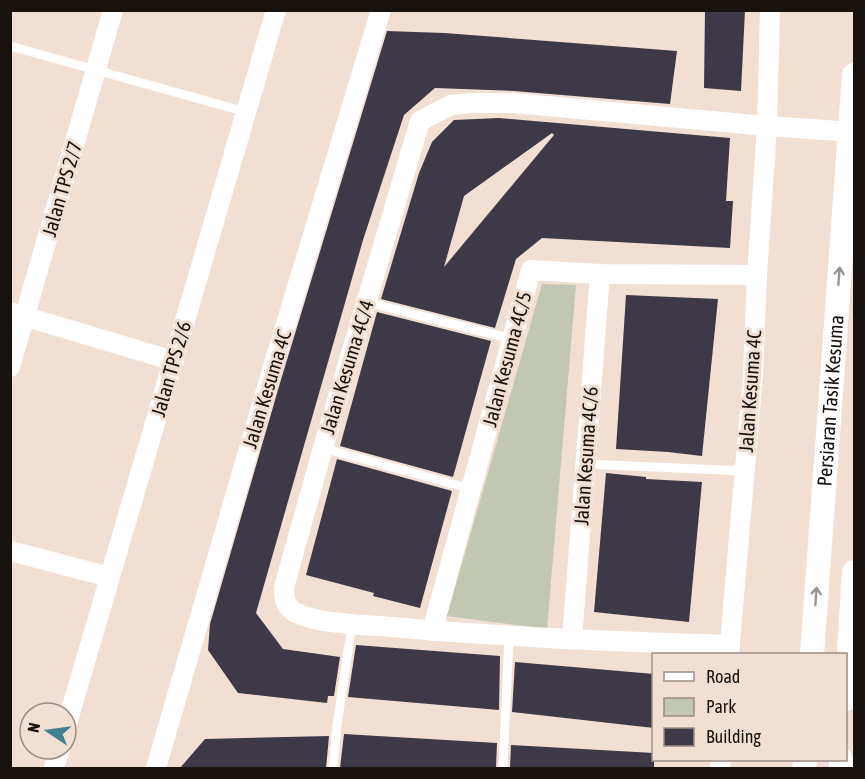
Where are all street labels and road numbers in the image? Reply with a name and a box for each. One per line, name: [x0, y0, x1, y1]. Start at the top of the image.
street label: Jalan TPS 2/7: [37, 139, 86, 239]
street label: Jalan Kesuma 4C/5: [477, 289, 536, 429]
street label: Jalan Kesuma 4C/4: [315, 297, 378, 437]
street label: Persiaran Tasik Kesuma: [812, 314, 848, 487]
street label: Jalan TPS 2/6: [146, 319, 195, 419]
street label: Jalan Kesuma 4C: [238, 327, 295, 451]
street label: Jalan Kesuma 4C: [734, 329, 765, 453]
street label: Jalan Kesuma 4C/6: [569, 386, 602, 526]

